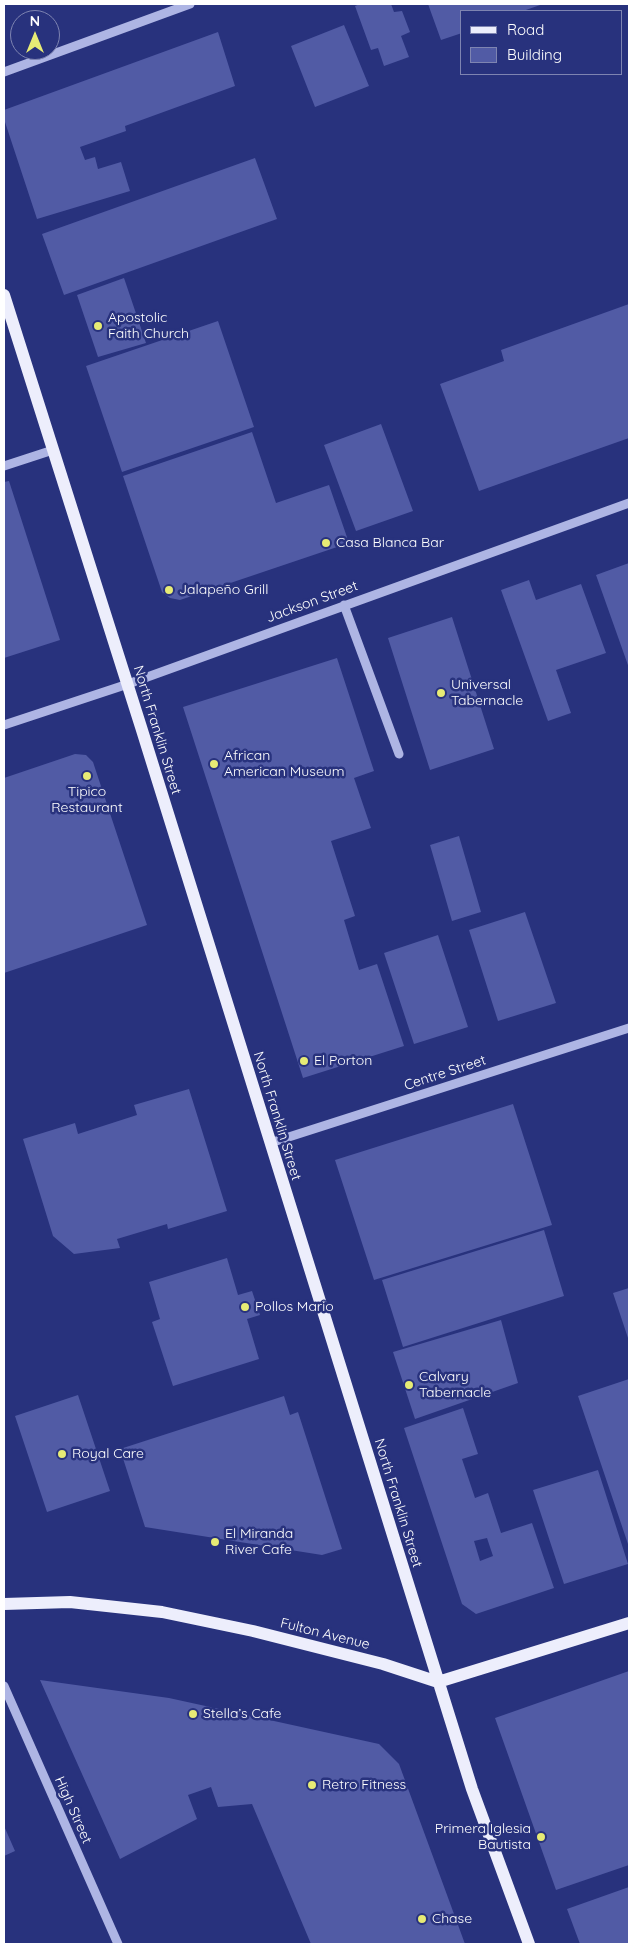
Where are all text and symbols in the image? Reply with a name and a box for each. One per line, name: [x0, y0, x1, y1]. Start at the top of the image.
north arrow: [10, 10, 60, 60]
legend: [460, 10, 623, 75]
text: N: [30, 12, 40, 30]
text: Road: [507, 20, 544, 39]
text: Building: [507, 45, 562, 64]
place label: Apostolic Faith Church: [108, 310, 189, 342]
marker: Apostolic Faith Church: [92, 320, 104, 332]
place label: Casa Blanca Bar: [336, 535, 444, 551]
marker: Casa Blanca Bar: [320, 537, 332, 549]
street label: Jackson Street: [264, 578, 360, 626]
place label: Jalapeño Grill: [179, 582, 269, 598]
marker: Jalapeño Grill: [163, 584, 175, 596]
street label: North Franklin Street: [129, 663, 185, 797]
place label: Universal Tabernacle: [451, 677, 523, 710]
marker: Universal Tabernacle: [435, 687, 447, 699]
place label: African American Museum: [224, 748, 345, 780]
marker: African American Museum: [208, 758, 220, 770]
marker: Tipico Restaurant: [81, 770, 93, 782]
place label: Tipico Restaurant: [51, 784, 123, 816]
street label: North Franklin Street: [249, 1049, 305, 1183]
street label: Centre Street: [402, 1052, 488, 1094]
place label: El Porton: [314, 1053, 372, 1069]
marker: El Porton: [298, 1055, 310, 1067]
place label: Pollos Mario: [255, 1299, 334, 1315]
marker: Pollos Mario: [239, 1301, 251, 1313]
place label: Calvary Tabernacle: [419, 1369, 491, 1401]
marker: Calvary Tabernacle: [403, 1379, 415, 1391]
street label: North Franklin Street: [370, 1436, 426, 1570]
place label: Royal Care: [72, 1446, 144, 1462]
marker: Royal Care: [56, 1448, 68, 1460]
place label: El Miranda River Cafe: [225, 1526, 293, 1558]
marker: El Miranda River Cafe: [209, 1536, 221, 1548]
street label: Fulton Avenue: [278, 1615, 372, 1653]
place label: Stella’s Cafe: [203, 1706, 282, 1722]
marker: Stella’s Cafe: [187, 1708, 199, 1720]
street label: High Street: [51, 1774, 95, 1846]
place label: Retro Fitness: [322, 1777, 406, 1793]
marker: Retro Fitness: [306, 1779, 318, 1791]
place label: Primera Iglesia Bautista: [435, 1821, 531, 1854]
marker: Primera Iglesia Bautista: [535, 1831, 547, 1843]
place label: Chase: [432, 1911, 472, 1927]
marker: Chase: [416, 1913, 428, 1925]

